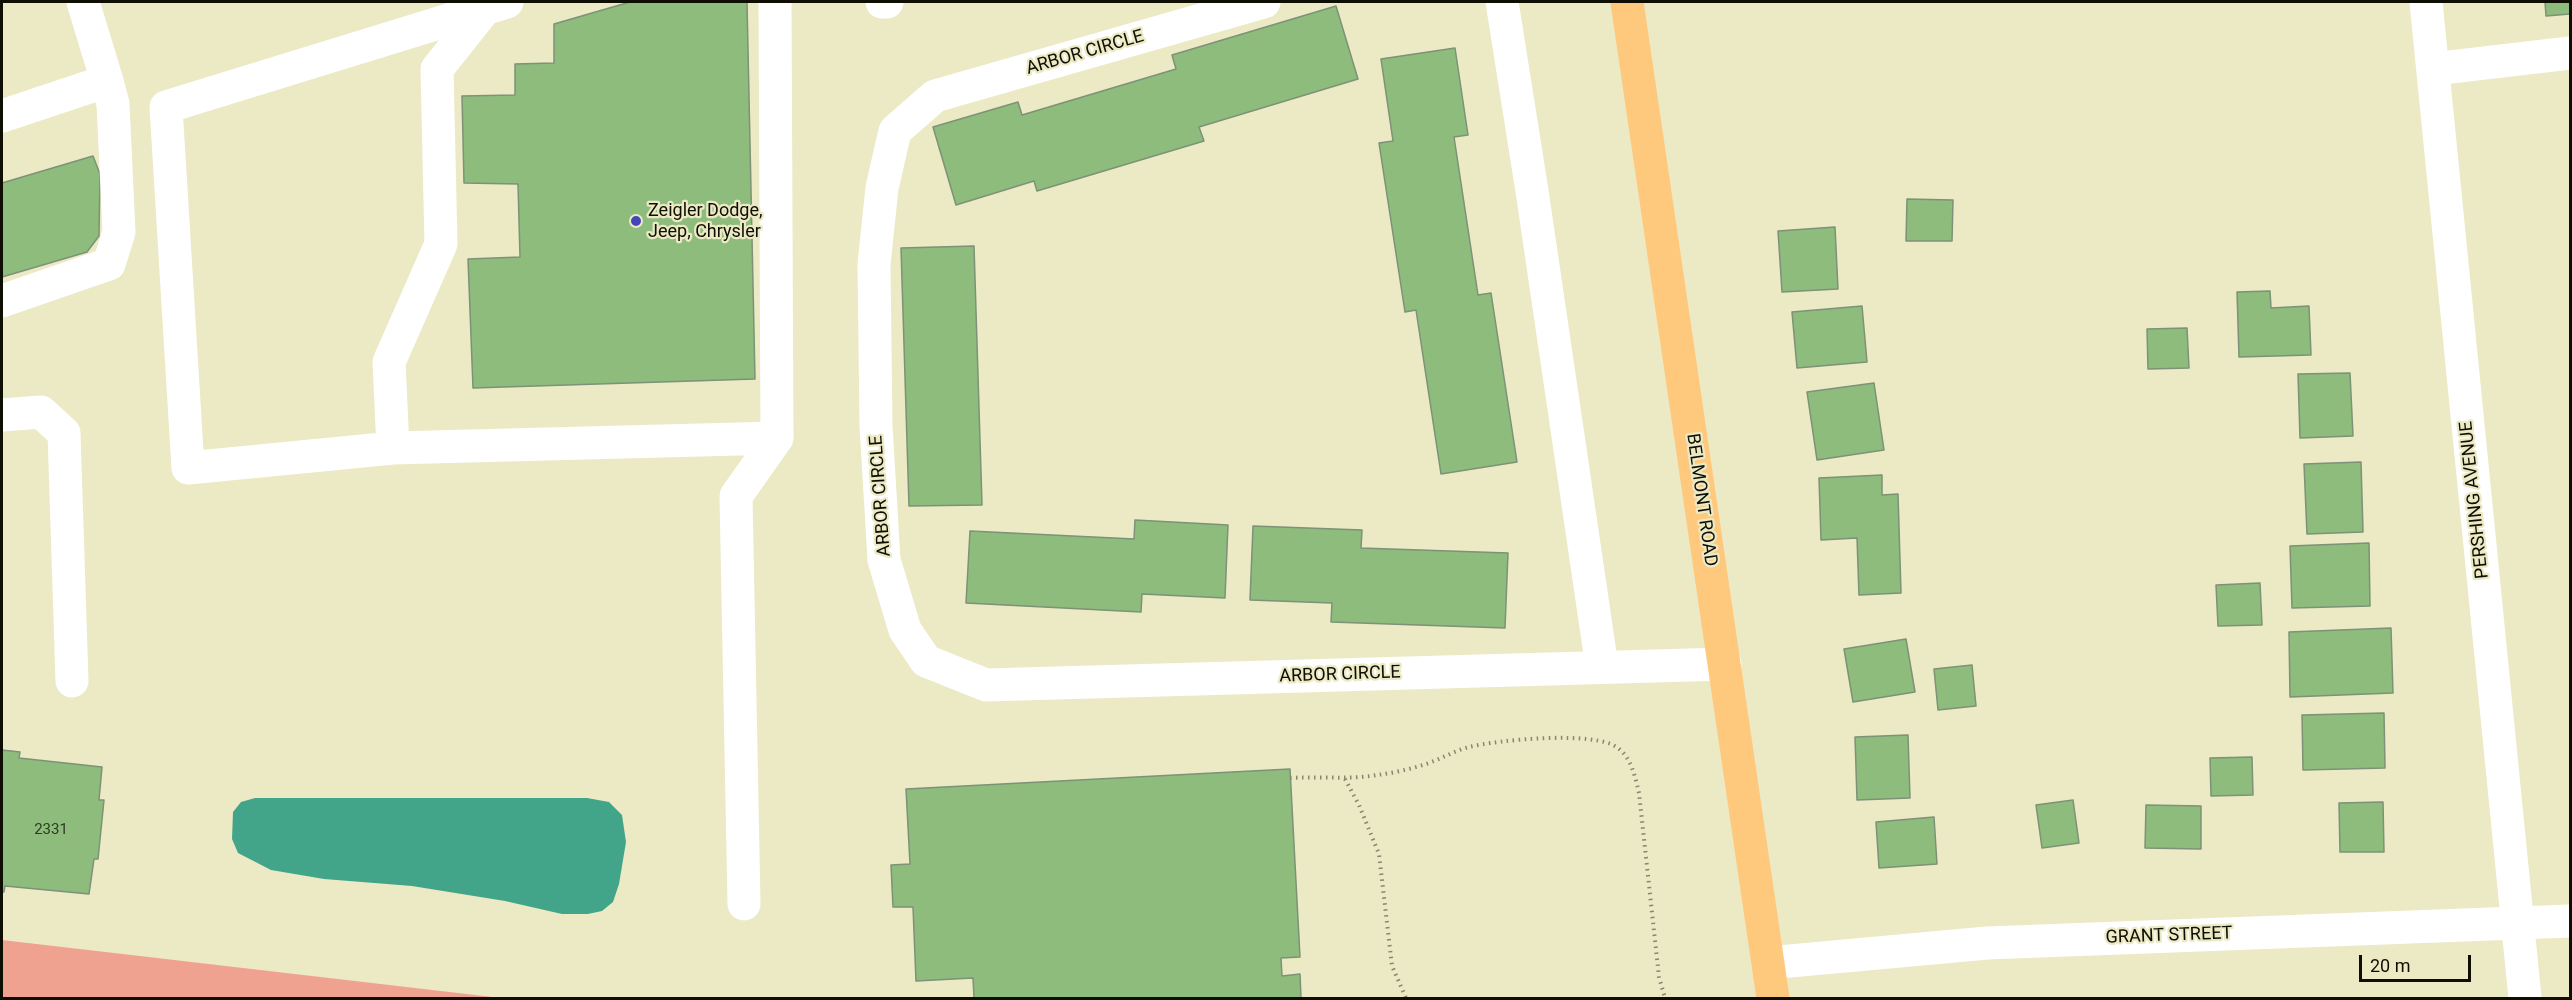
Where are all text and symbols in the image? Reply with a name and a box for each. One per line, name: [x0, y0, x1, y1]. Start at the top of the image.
street label: ARBOR CIRCLE: [1024, 26, 1146, 80]
place label: Zeigler Dodge, Jeep, Chrysler: [648, 200, 763, 242]
marker: Zeigler Dodge, Jeep, Chrysler: [629, 214, 643, 228]
street label: PERSHING AVENUE: [2456, 420, 2494, 580]
street label: BELMONT ROAD: [1681, 432, 1721, 568]
street label: ARBOR CIRCLE: [866, 435, 896, 557]
street label: ARBOR CIRCLE: [1279, 662, 1401, 688]
house number: 2331: [34, 821, 68, 839]
street label: GRANT STREET: [2105, 923, 2233, 949]
scale bar: [2362, 943, 2474, 981]
text: 20 m: [2370, 955, 2410, 976]

